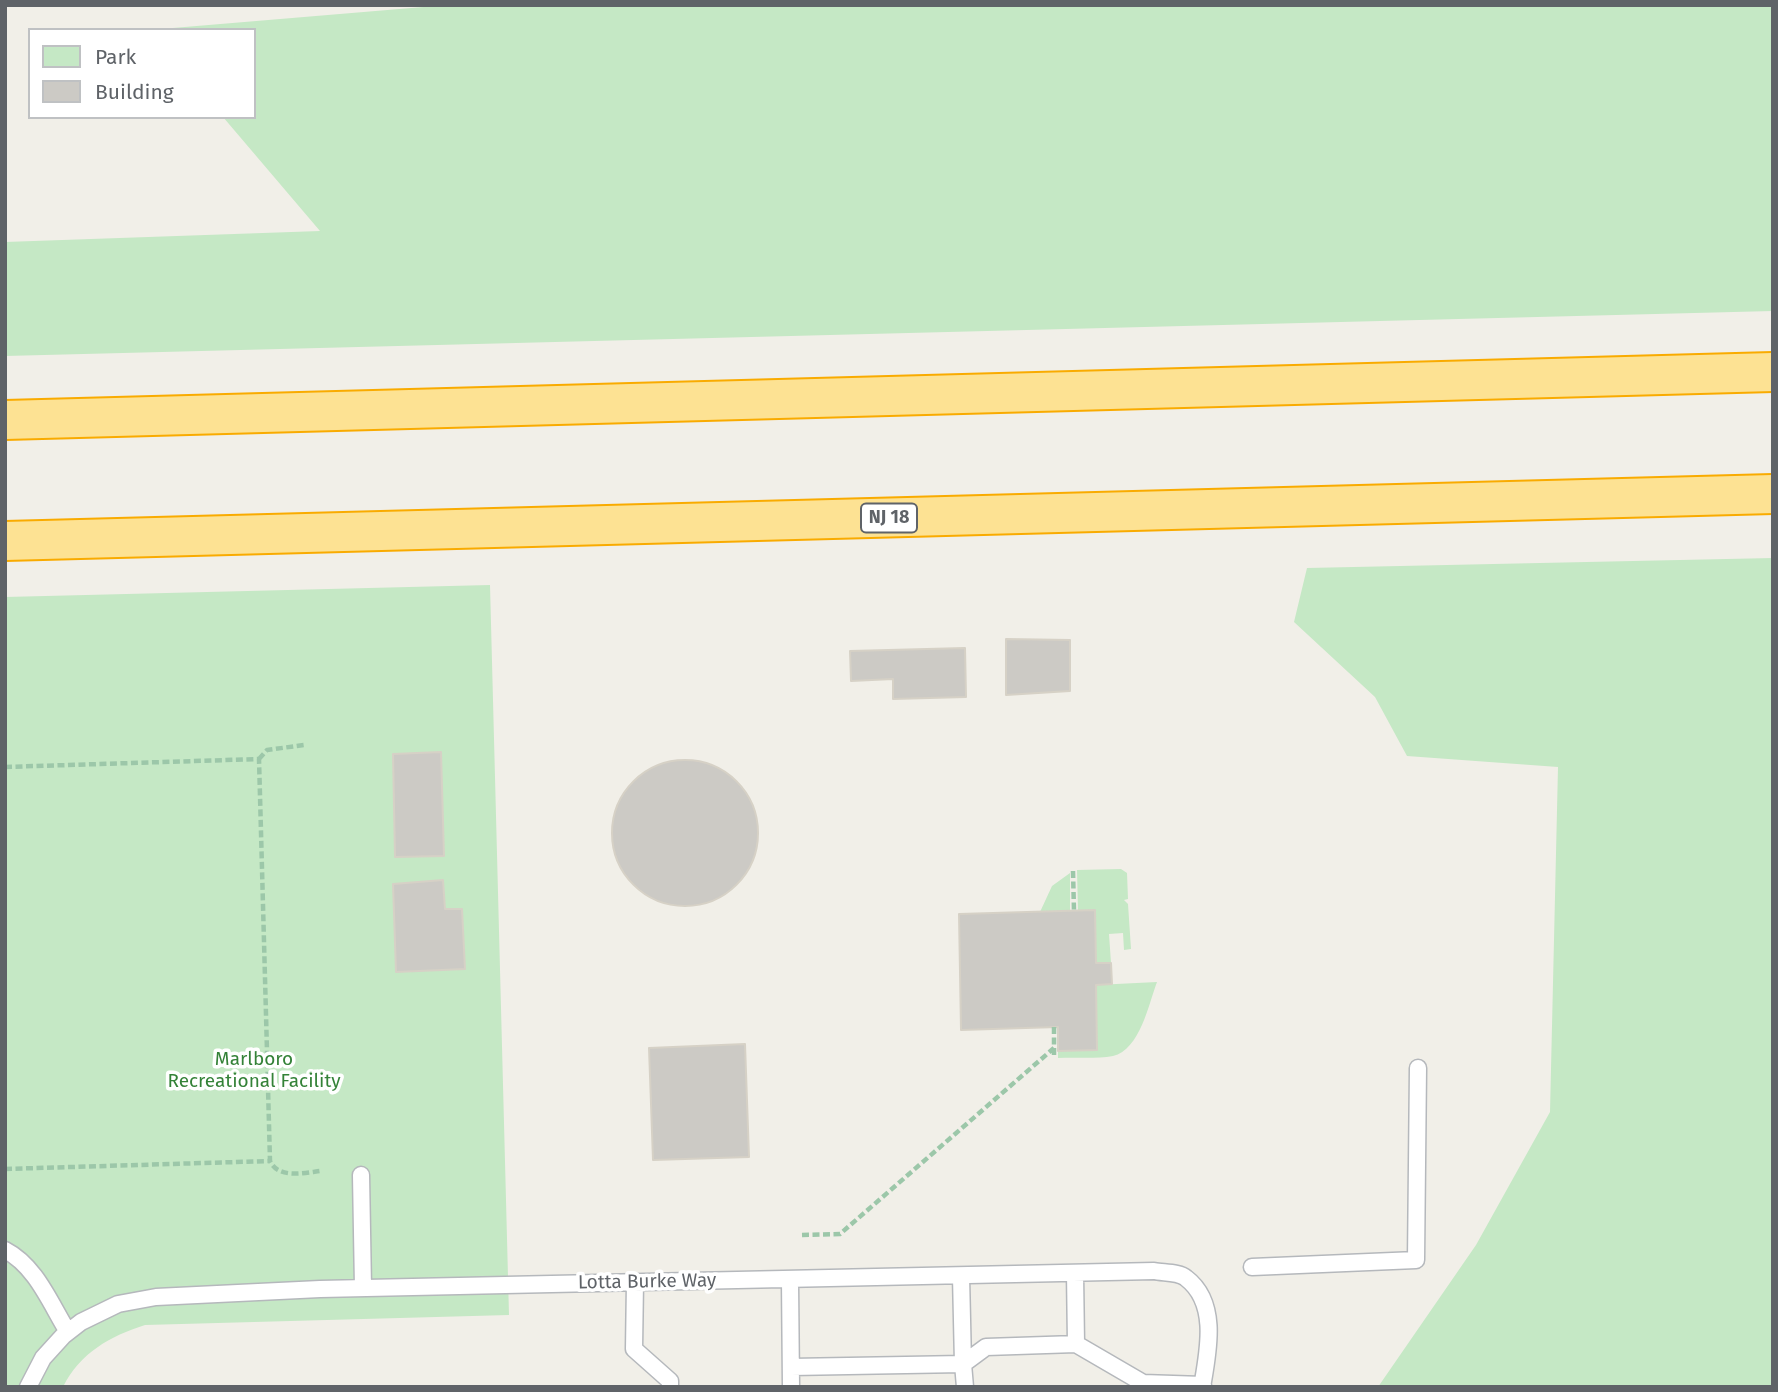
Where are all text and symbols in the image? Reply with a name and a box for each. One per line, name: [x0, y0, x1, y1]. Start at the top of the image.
legend: [28, 28, 256, 119]
text: Park: [95, 44, 136, 70]
text: Building: [95, 79, 174, 105]
road number: NJ 18: [861, 504, 917, 532]
park label: Marlboro Recreational Facility: [167, 1049, 341, 1093]
street label: Lotta Burke Way: [578, 1269, 716, 1295]

